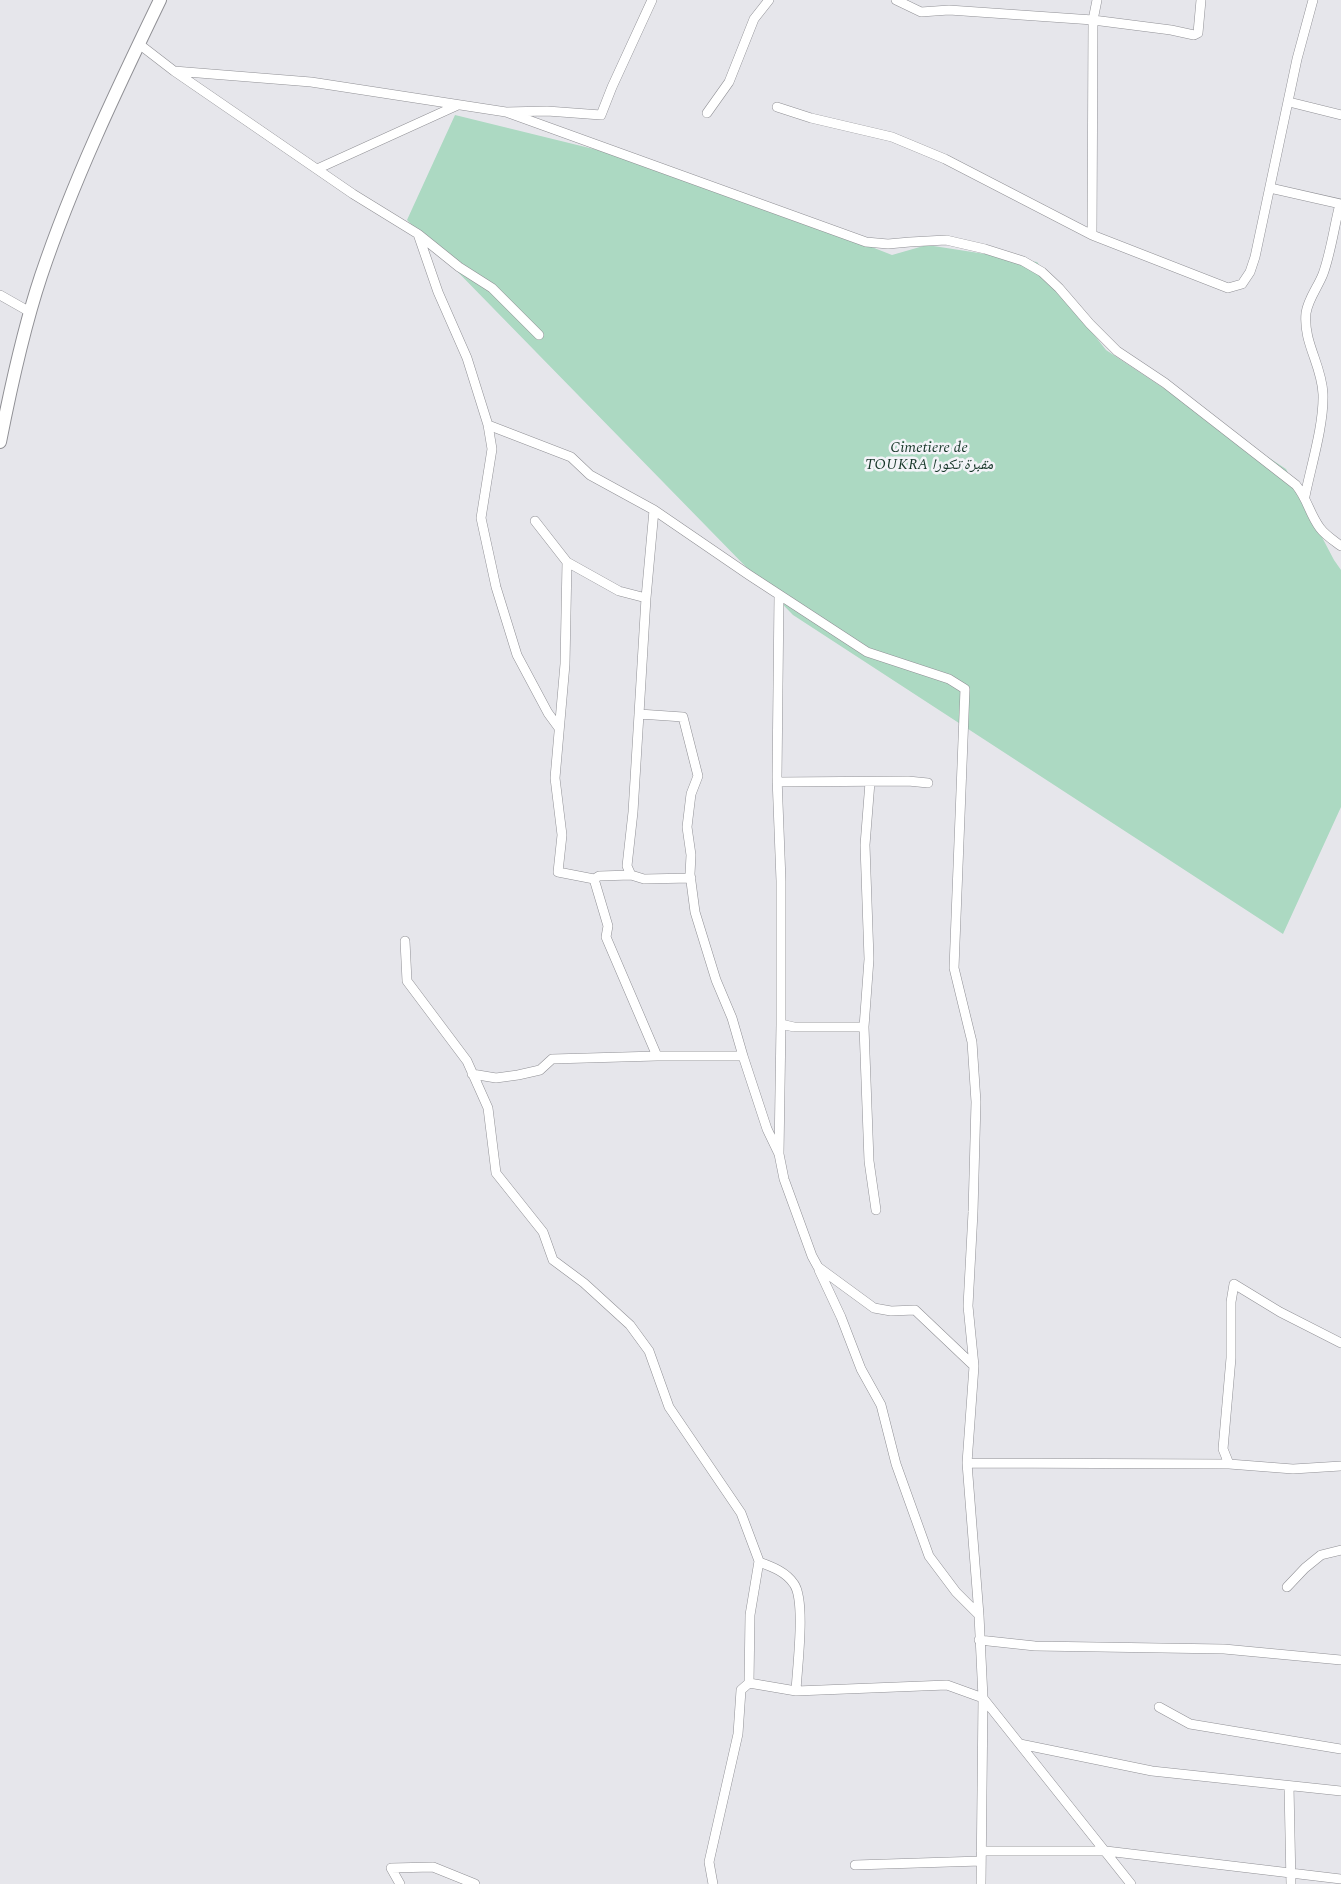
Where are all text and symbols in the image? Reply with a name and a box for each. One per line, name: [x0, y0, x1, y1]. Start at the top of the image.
park label: Cimetiere de TOUKRA مقبرة تكورا: [865, 440, 993, 475]

